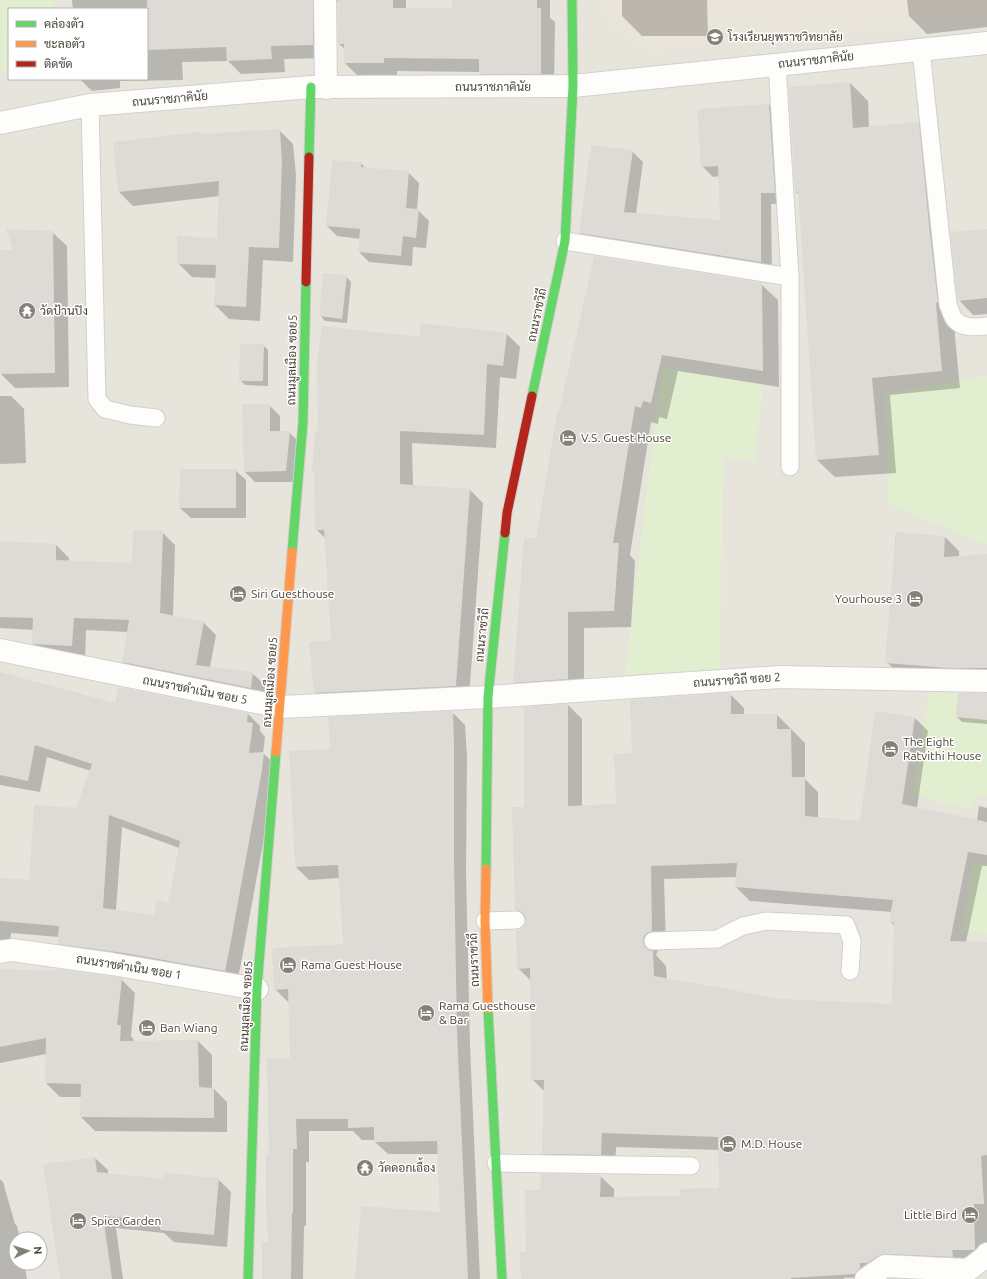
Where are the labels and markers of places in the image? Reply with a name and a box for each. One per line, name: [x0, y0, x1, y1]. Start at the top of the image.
school or university icon: โรงเรียนยุพราชวิทยาลัย: [705, 27, 725, 47]
place label: โรงเรียนยุพราชวิทยาลัย: [727, 29, 843, 46]
temple icon: วัดป้านปิง: [17, 301, 37, 321]
place label: วัดป้านปิง: [40, 304, 88, 317]
hotel icon: V.S. Guest House: [558, 428, 578, 448]
place label: V.S. Guest House: [581, 431, 671, 444]
hotel icon: Siri Guesthouse: [228, 584, 248, 604]
place label: Siri Guesthouse: [251, 587, 334, 600]
hotel icon: Yourhouse 3: [905, 589, 925, 609]
place label: Yourhouse 3: [835, 592, 902, 605]
place label: The Eight Ratvithi House: [903, 735, 981, 762]
hotel icon: The Eight Ratvithi House: [880, 739, 900, 759]
hotel icon: Rama Guest House: [278, 955, 298, 975]
place label: Rama Guest House: [301, 958, 402, 971]
place label: Rama Guesthouse & Bar: [439, 999, 536, 1026]
hotel icon: Rama Guesthouse & Bar: [416, 1003, 436, 1023]
hotel icon: Ban Wiang: [137, 1018, 157, 1038]
place label: Ban Wiang: [160, 1021, 218, 1034]
hotel icon: M.D. House: [718, 1134, 738, 1154]
place label: M.D. House: [741, 1137, 802, 1150]
place label: วัดดอกเอื้อง: [378, 1157, 436, 1174]
temple icon: วัดดอกเอื้อง: [355, 1158, 375, 1178]
hotel icon: Little Bird: [960, 1205, 980, 1225]
place label: Little Bird: [904, 1208, 957, 1221]
hotel icon: Spice Garden: [68, 1211, 88, 1231]
place label: Spice Garden: [91, 1214, 161, 1227]

